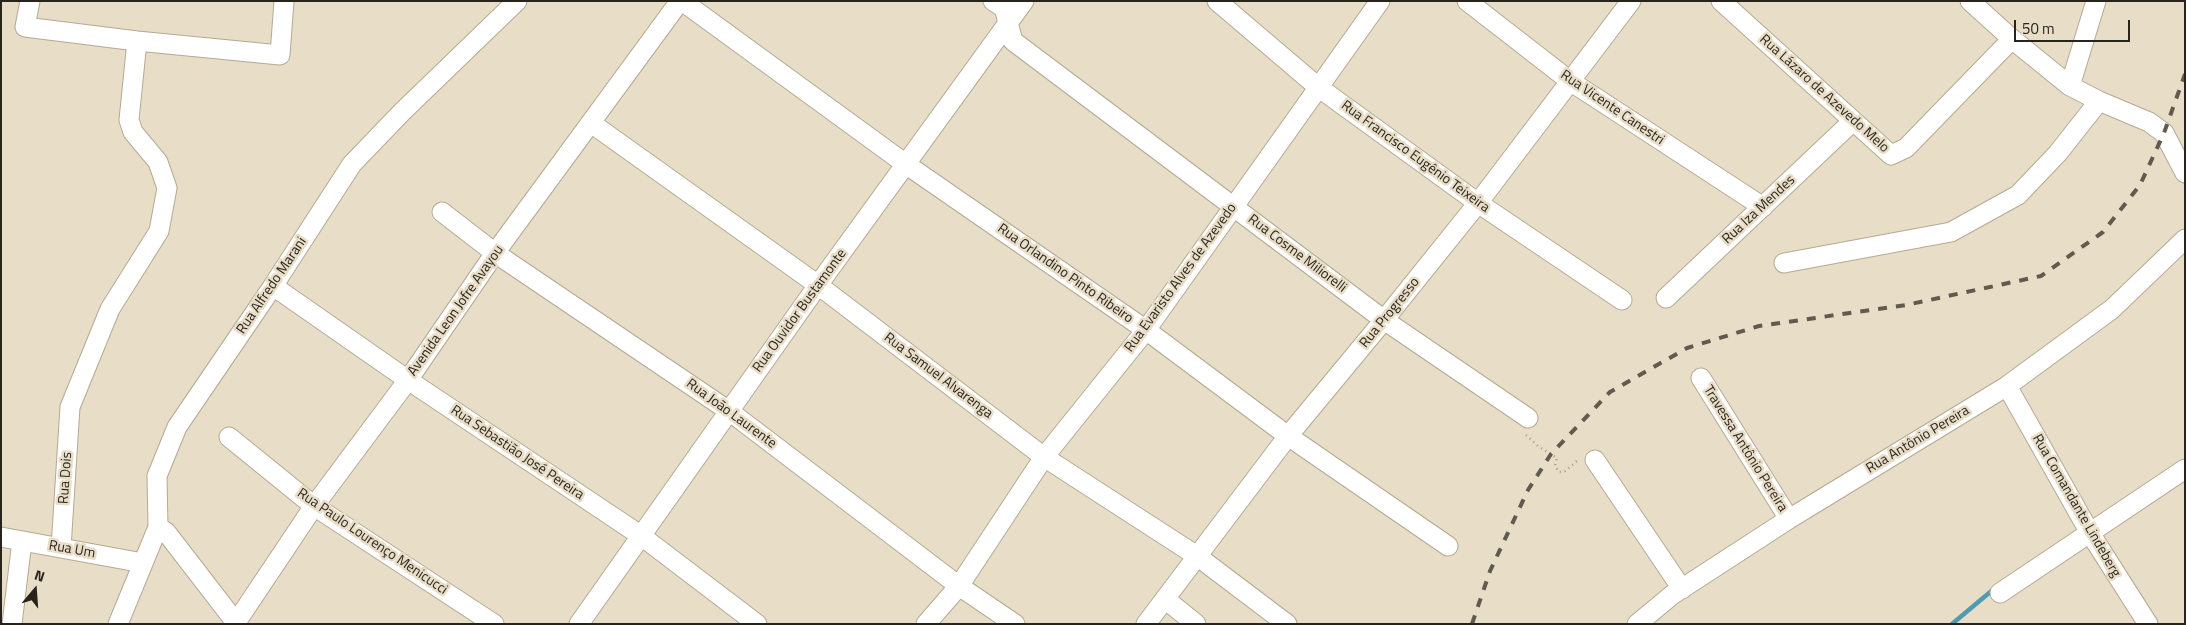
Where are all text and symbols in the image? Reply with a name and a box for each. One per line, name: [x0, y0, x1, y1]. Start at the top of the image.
scale bar: [2016, 10, 2132, 42]
text: 50 m: [2022, 17, 2055, 40]
street label: Rua Lázaro de Azevedo Melo: [1756, 31, 1892, 157]
street label: Rua Vicente Canestri: [1557, 67, 1667, 149]
street label: Rua Francisco Eugênio Teixeira: [1337, 97, 1493, 217]
street label: Rua Iza Mendes: [1719, 172, 1799, 248]
street label: Rua Evaristo Alves de Azevedo: [1121, 200, 1241, 356]
street label: Rua Cosme Miliorelli: [1244, 211, 1350, 297]
street label: Rua Orlandino Pinto Ribeiro: [994, 221, 1136, 327]
street label: Rua Alfredo Marani: [233, 234, 311, 338]
street label: Avenida Leon Jofre Avayou: [405, 242, 507, 380]
street label: Rua Ouvidor Bustamonte: [750, 246, 850, 376]
street label: Rua Progresso: [1356, 274, 1424, 352]
street label: Rua Samuel Alvarenga: [880, 330, 996, 422]
street label: Rua João Laurente: [683, 376, 779, 452]
street label: Travessa Antônio Pereira: [1699, 383, 1791, 515]
street label: Rua Sebastião José Pereira: [447, 402, 587, 504]
street label: Rua Antônio Pereira: [1863, 403, 1973, 477]
street label: Rua Comandante Lindeberg: [2028, 432, 2124, 580]
street label: Rua Dois: [56, 451, 76, 505]
street label: Rua Paulo Lourenço Menicucci: [294, 485, 450, 599]
street label: Rua Um: [47, 538, 97, 562]
text: N: [32, 564, 48, 587]
north arrow: [10, 565, 60, 615]

